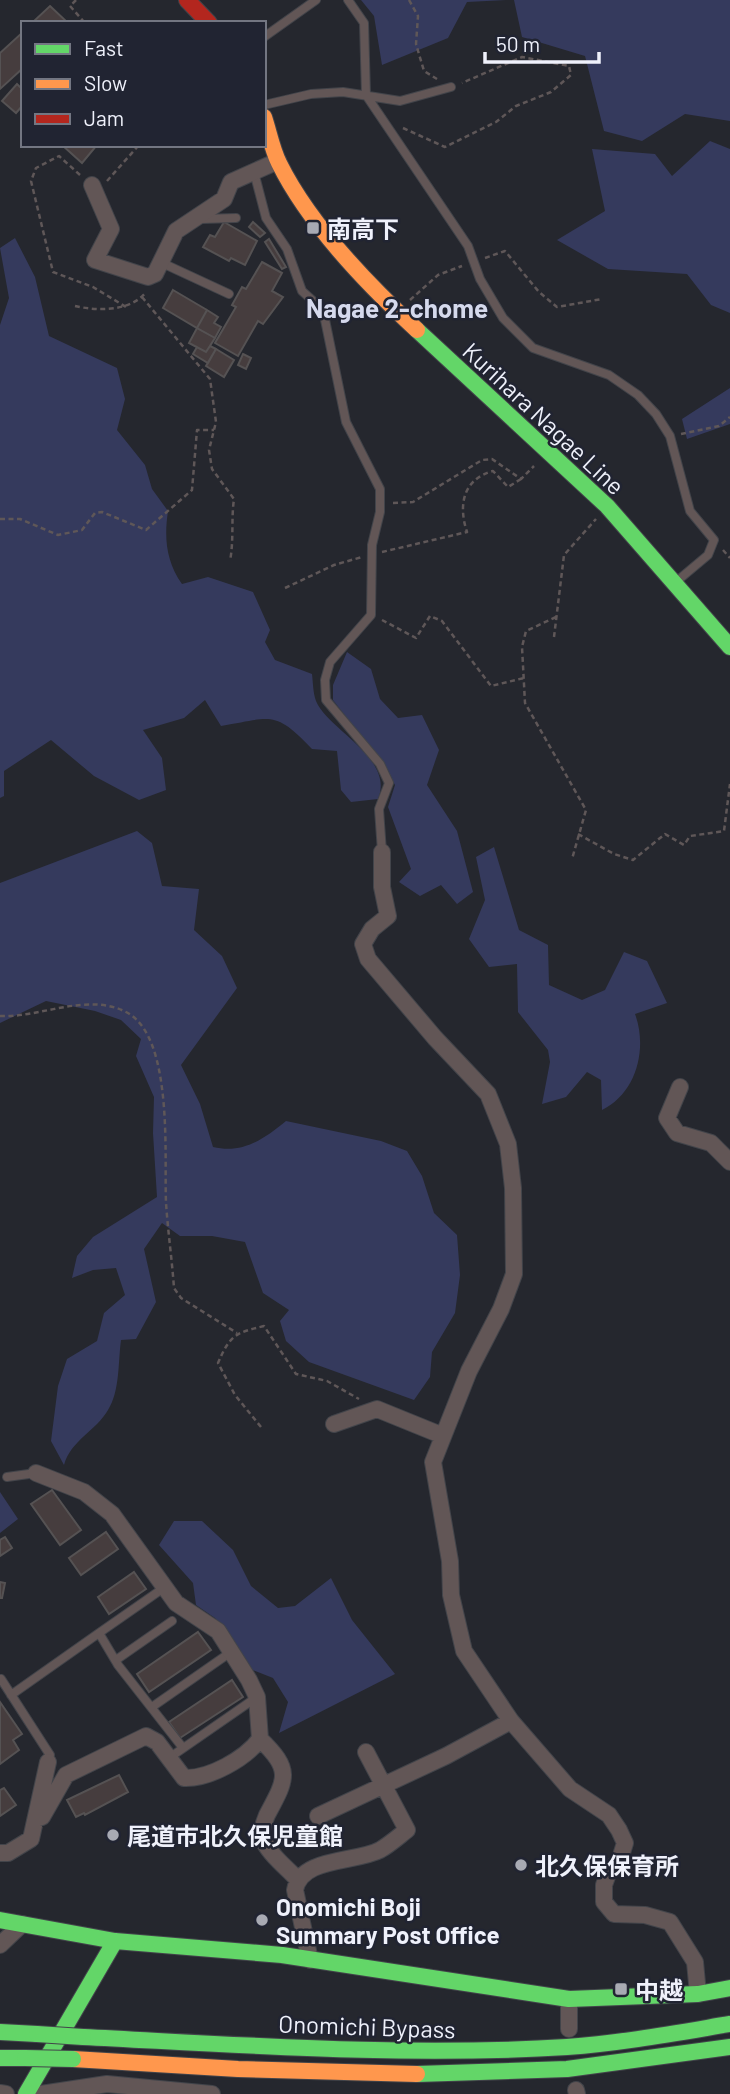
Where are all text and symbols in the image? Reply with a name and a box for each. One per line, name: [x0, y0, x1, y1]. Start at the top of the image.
legend: [21, 21, 266, 147]
scale bar: [485, 21, 599, 65]
text: 50 m: [496, 31, 540, 56]
text: Fast: [84, 35, 124, 60]
text: Slow: [84, 70, 127, 95]
text: Jam: [84, 105, 124, 130]
place label: 南高下: [327, 214, 399, 243]
marker: 南高下: [305, 220, 321, 236]
district label: Nagae 2-chome: [306, 292, 488, 323]
street label: Kurihara Nagae Line: [457, 336, 631, 500]
place label: 尾道市北久保児童館: [127, 1821, 343, 1850]
marker: 尾道市北久保児童館: [105, 1827, 121, 1843]
place label: 北久保保育所: [535, 1851, 679, 1880]
marker: 北久保保育所: [513, 1857, 529, 1873]
place label: Onomichi Boji Summary Post Office: [276, 1892, 500, 1949]
marker: Onomichi Boji Summary Post Office: [254, 1912, 270, 1928]
place label: 中越: [635, 1975, 683, 2004]
marker: 中越: [613, 1981, 629, 1997]
street label: Onomichi Bypass: [278, 2008, 456, 2044]

